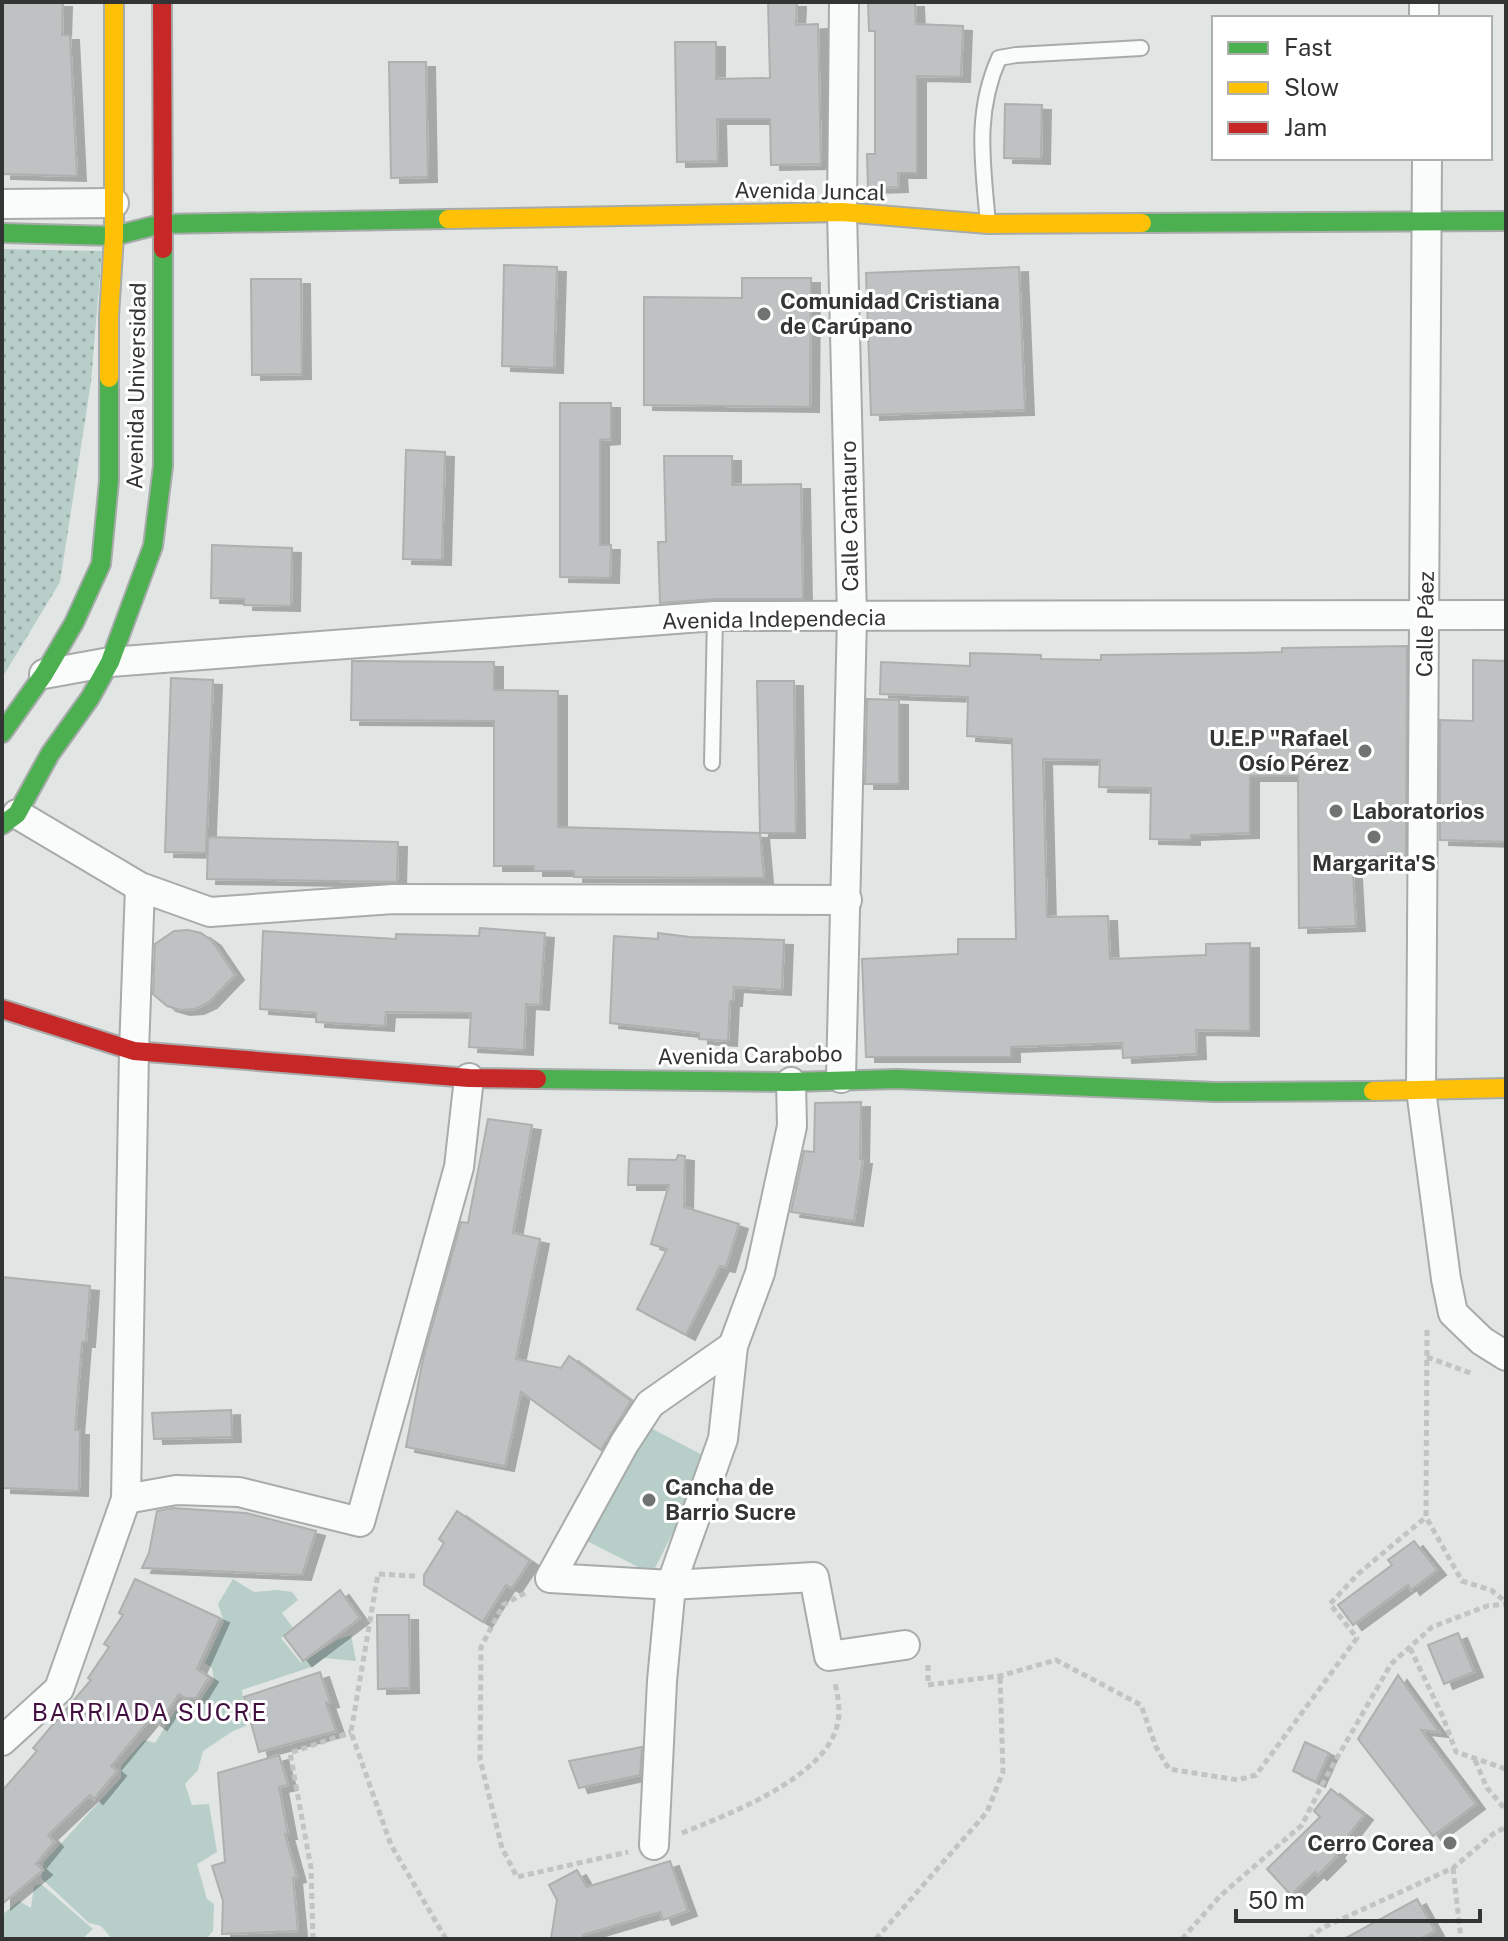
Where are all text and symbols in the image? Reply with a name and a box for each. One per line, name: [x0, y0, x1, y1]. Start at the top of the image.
legend: [1212, 16, 1492, 160]
text: Fast: [1284, 33, 1332, 61]
text: Slow: [1284, 73, 1339, 101]
text: Jam: [1284, 113, 1327, 141]
street label: Avenida Juncal: [734, 177, 886, 205]
street label: Avenida Universidad: [121, 282, 151, 490]
place label: Comunidad Cristiana de Carúpano: [780, 288, 1000, 339]
marker: Comunidad Cristiana de Carúpano: [755, 305, 773, 323]
street label: Calle Cantauro: [835, 440, 863, 592]
street label: Calle Páez: [1411, 571, 1439, 677]
street label: Avenida Independecia: [662, 604, 886, 634]
place label: U.E.P "Rafael Osío Pérez: [1209, 725, 1349, 776]
marker: U.E.P "Rafael Osío Pérez: [1356, 742, 1374, 760]
place label: Laboratorios: [1352, 798, 1485, 824]
marker: Laboratorios: [1327, 802, 1345, 820]
marker: Margarita'S: [1365, 828, 1383, 846]
place label: Margarita'S: [1312, 850, 1436, 876]
street label: Avenida Carabobo: [657, 1040, 843, 1070]
place label: Cancha de Barrio Sucre: [665, 1474, 796, 1525]
marker: Cancha de Barrio Sucre: [640, 1491, 658, 1509]
district label: BARRIADA SUCRE: [32, 1698, 268, 1726]
place label: Cerro Corea: [1307, 1830, 1434, 1856]
marker: Cerro Corea: [1441, 1834, 1459, 1852]
scale bar: [1236, 1873, 1480, 1923]
text: 50 m: [1248, 1886, 1305, 1914]

